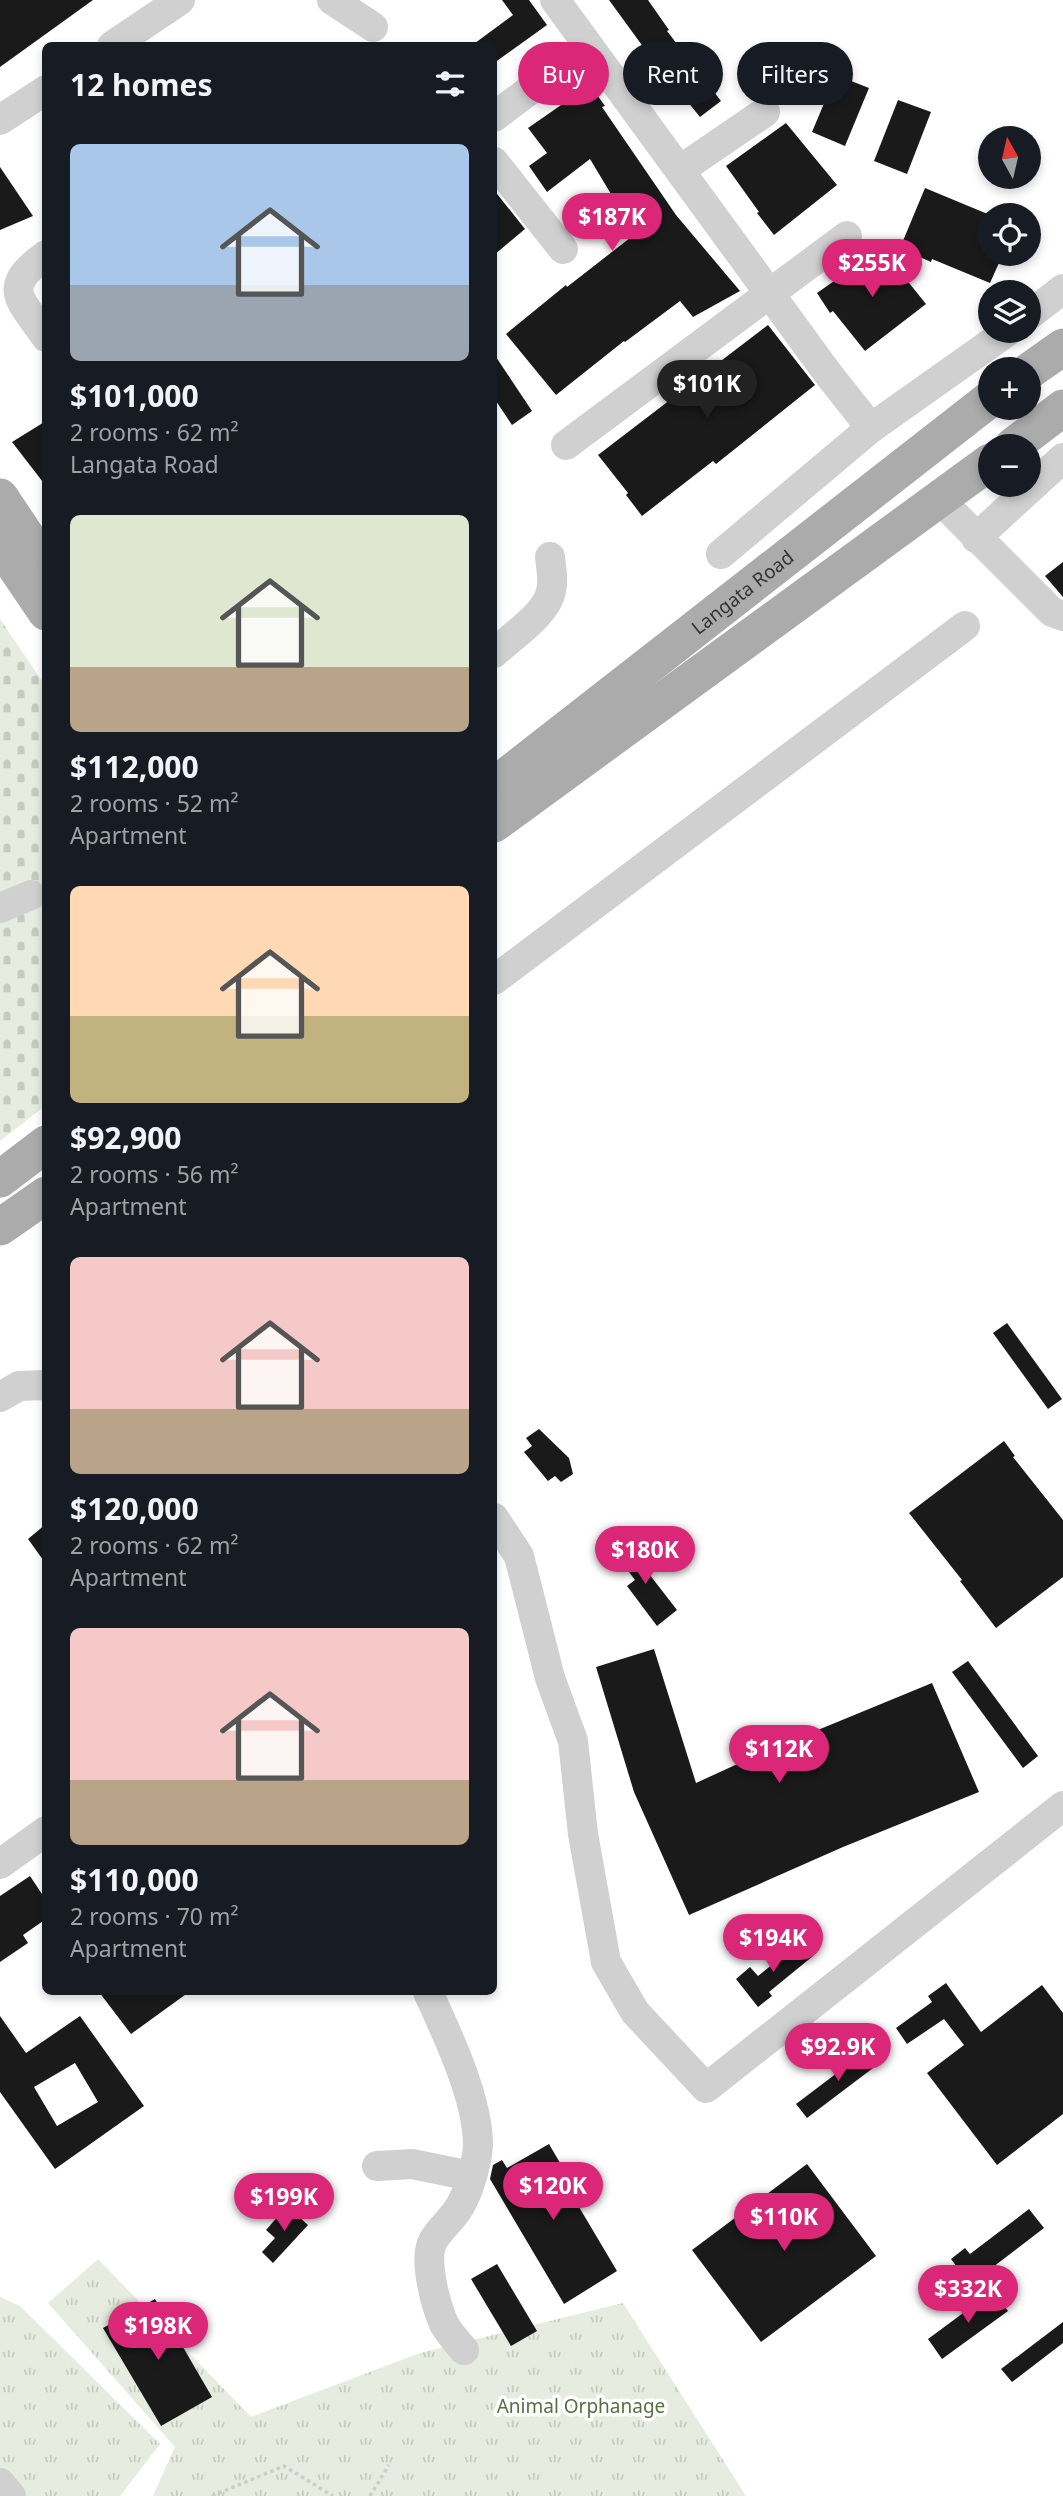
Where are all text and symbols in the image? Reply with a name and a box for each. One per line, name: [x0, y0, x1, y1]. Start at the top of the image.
chip: Buy: [518, 42, 609, 105]
chip: Rent: [623, 42, 723, 105]
chip: Filters: [737, 42, 853, 105]
text: 12 homes: [70, 64, 213, 105]
icon: filters: [431, 65, 469, 103]
north arrow: [978, 126, 1041, 189]
map controls: [978, 126, 1041, 497]
icon: home: [207, 189, 333, 315]
pin: $187K: [563, 194, 661, 253]
text: $187K: [578, 200, 646, 232]
button: locate: [978, 203, 1041, 266]
pin: $255K: [823, 240, 921, 299]
text: $255K: [838, 246, 906, 278]
button: layers: [978, 280, 1041, 343]
button: +: [978, 357, 1041, 420]
pin: $101K: [658, 360, 756, 420]
text: $101K: [673, 367, 741, 399]
text: $101,000: [70, 375, 199, 416]
text: 2 rooms · 62 m²: [70, 416, 239, 448]
button: −: [978, 434, 1041, 497]
text: Langata Road: [70, 448, 219, 480]
street label: Langata Road: [686, 544, 799, 640]
icon: home: [207, 560, 333, 686]
text: $112,000: [70, 746, 199, 787]
text: 2 rooms · 52 m²: [70, 787, 239, 819]
text: Apartment: [70, 819, 187, 851]
icon: home: [207, 931, 333, 1057]
text: $92,900: [70, 1117, 182, 1158]
text: 2 rooms · 56 m²: [70, 1158, 239, 1190]
text: Apartment: [70, 1190, 187, 1222]
icon: home: [207, 1302, 333, 1428]
text: $120,000: [70, 1488, 199, 1529]
pin: $180K: [596, 1526, 694, 1586]
text: 2 rooms · 62 m²: [70, 1529, 239, 1561]
text: $180K: [611, 1533, 679, 1565]
text: Apartment: [70, 1561, 187, 1593]
icon: home: [207, 1673, 333, 1799]
pin: $112K: [730, 1726, 828, 1785]
text: $112K: [745, 1732, 813, 1764]
text: $110,000: [70, 1859, 199, 1900]
text: 2 rooms · 70 m²: [70, 1900, 239, 1932]
pin: $194K: [724, 1914, 822, 1974]
text: $194K: [739, 1921, 807, 1953]
text: Apartment: [70, 1932, 187, 1964]
pin: $92.9K: [781, 2024, 895, 2083]
text: $92.9K: [801, 2030, 875, 2062]
pin: $120K: [504, 2162, 602, 2222]
text: $120K: [519, 2169, 587, 2201]
pin: $199K: [235, 2174, 333, 2233]
text: $199K: [250, 2180, 318, 2212]
pin: $110K: [735, 2194, 833, 2253]
text: $110K: [750, 2200, 818, 2232]
pin: $332K: [919, 2266, 1017, 2325]
text: $332K: [934, 2272, 1002, 2304]
pin: $198K: [109, 2302, 207, 2362]
text: $198K: [124, 2309, 192, 2341]
park label: Animal Orphanage: [497, 2393, 665, 2419]

